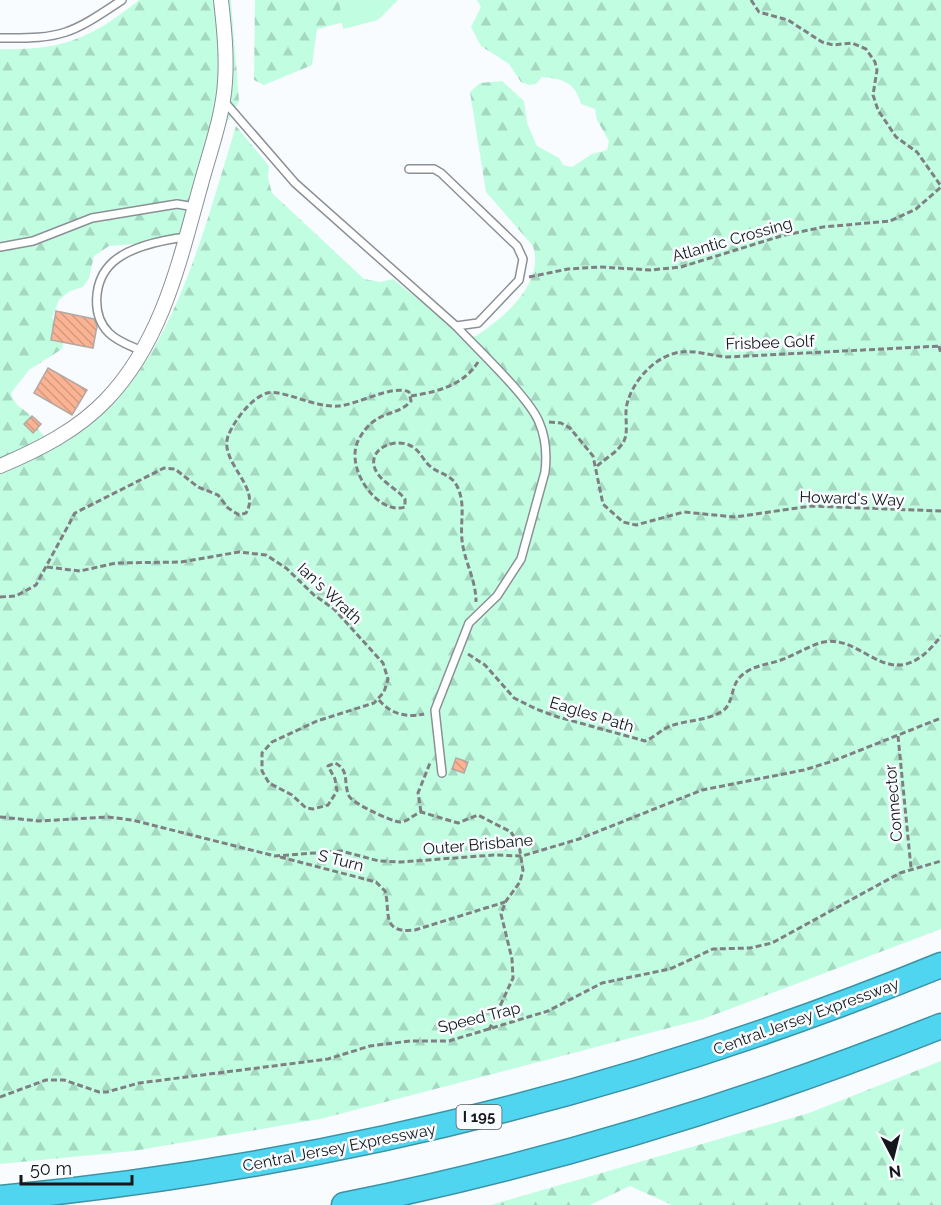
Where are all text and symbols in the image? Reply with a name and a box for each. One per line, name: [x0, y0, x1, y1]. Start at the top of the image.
street label: Atlantic Crossing: [670, 213, 794, 266]
street label: Frisbee Golf: [725, 331, 816, 354]
street label: Howard's Way: [799, 487, 905, 510]
street label: Ian's Wrath: [294, 559, 366, 628]
street label: Eagles Path: [547, 693, 636, 736]
street label: Connector: [881, 763, 906, 842]
street label: Outer Brisbane: [422, 830, 534, 859]
street label: S Turn: [316, 846, 366, 875]
street label: Central Jersey Expressway: [711, 974, 902, 1059]
street label: Speed Trap: [436, 998, 523, 1037]
road number: I 195: [456, 1105, 502, 1129]
street label: Central Jersey Expressway: [241, 1119, 438, 1176]
north arrow: [863, 1127, 923, 1187]
scale bar: [21, 1148, 132, 1186]
text: 50 m: [30, 1158, 72, 1179]
text: N: [888, 1161, 902, 1182]

